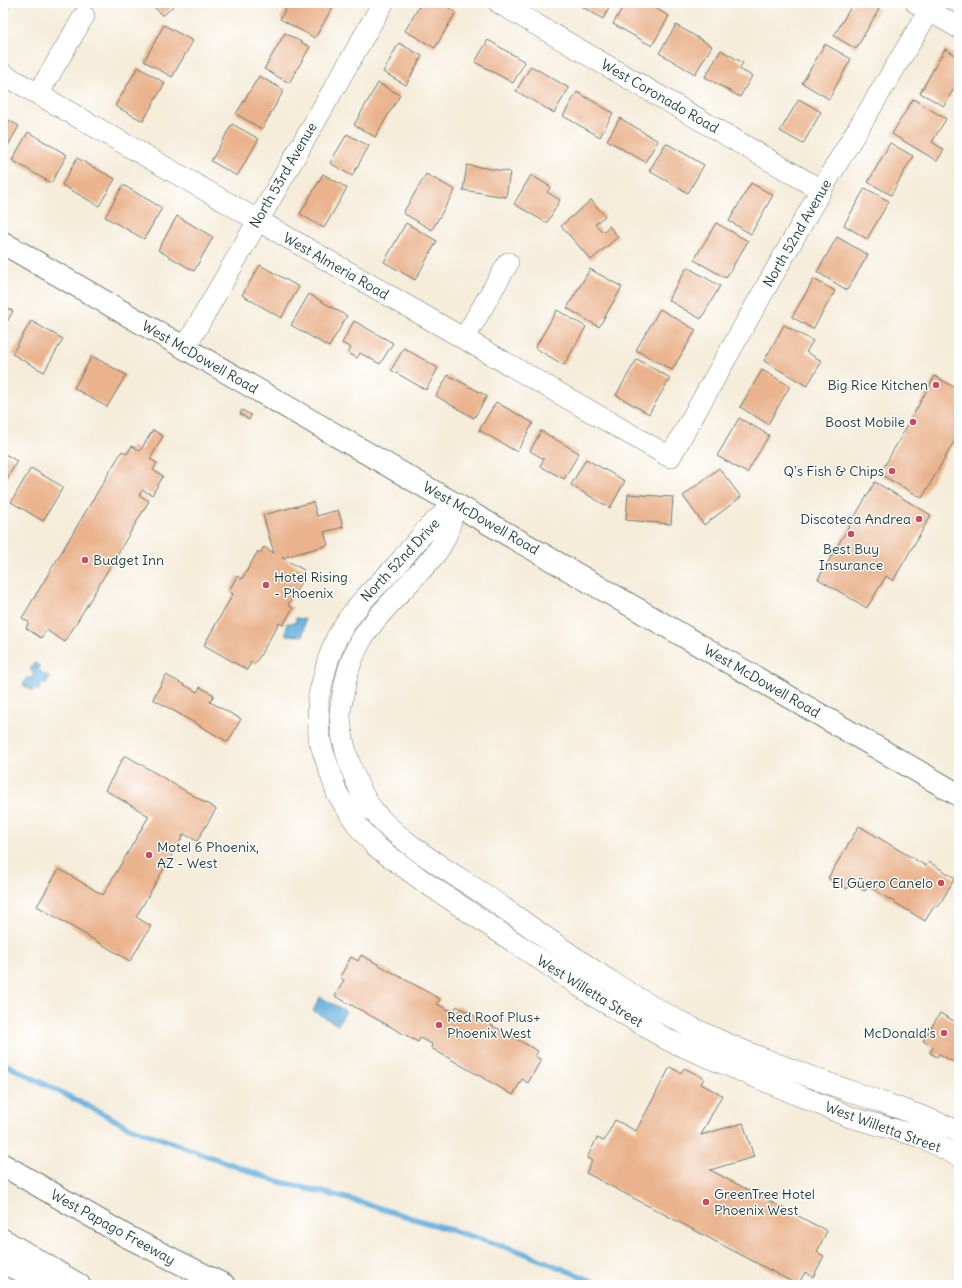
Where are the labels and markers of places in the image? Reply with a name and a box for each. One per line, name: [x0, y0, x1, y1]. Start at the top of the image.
place label: Big Rice Kitchen: [827, 376, 928, 394]
marker: Big Rice Kitchen: [931, 380, 941, 390]
place label: Boost Mobile: [825, 413, 905, 431]
marker: Boost Mobile: [908, 417, 918, 427]
place label: Q's Fish & Chips: [783, 462, 884, 480]
marker: Q's Fish & Chips: [887, 466, 897, 476]
place label: Discoteca Andrea: [800, 510, 911, 528]
marker: Discoteca Andrea: [914, 514, 924, 524]
marker: Best Buy Insurance: [846, 529, 856, 539]
place label: Best Buy Insurance: [819, 540, 883, 574]
place label: Budget Inn: [93, 551, 164, 569]
marker: Budget Inn: [80, 555, 90, 565]
place label: Hotel Rising - Phoenix: [274, 568, 348, 602]
marker: Hotel Rising - Phoenix: [261, 580, 271, 590]
place label: Motel 6 Phoenix, AZ - West: [157, 838, 259, 872]
marker: Motel 6 Phoenix, AZ - West: [144, 850, 154, 860]
place label: El Güero Canelo: [832, 874, 933, 892]
marker: El Güero Canelo: [936, 878, 946, 888]
place label: Red Roof Plus+ Phoenix West: [447, 1008, 541, 1042]
marker: Red Roof Plus+ Phoenix West: [434, 1020, 444, 1030]
place label: McDonald's: [863, 1024, 936, 1042]
marker: McDonald's: [939, 1028, 949, 1038]
place label: GreenTree Hotel Phoenix West: [714, 1185, 815, 1219]
marker: GreenTree Hotel Phoenix West: [701, 1197, 711, 1207]

